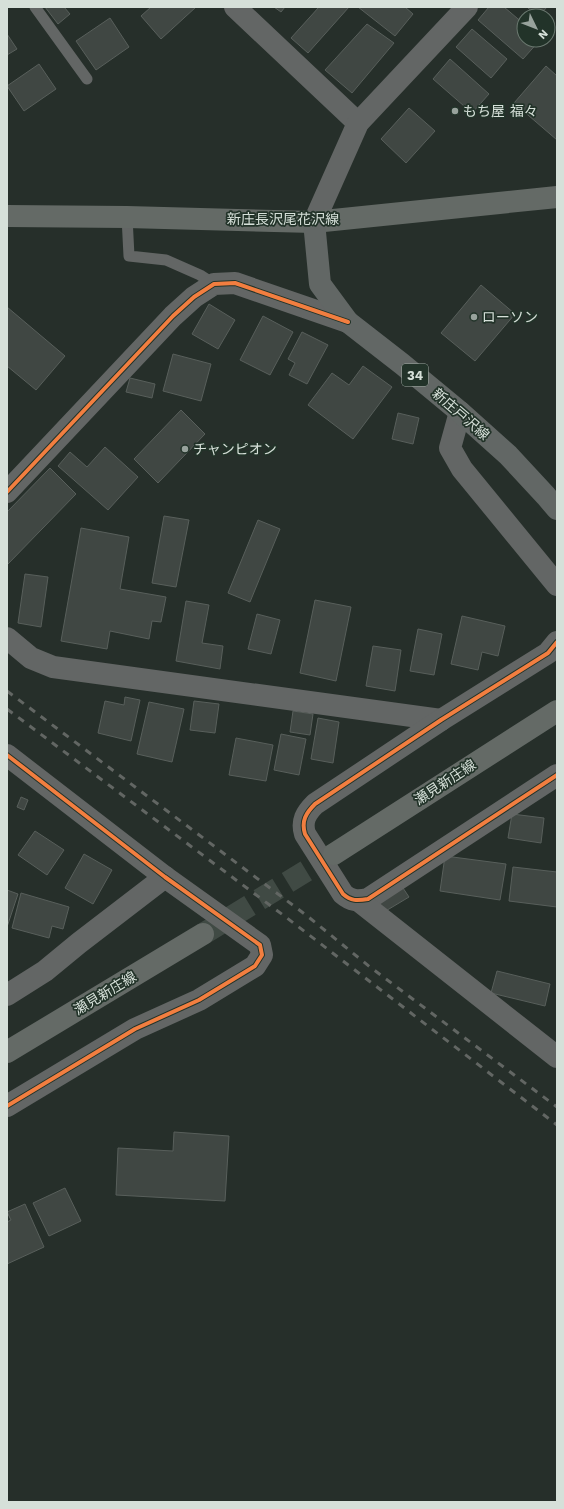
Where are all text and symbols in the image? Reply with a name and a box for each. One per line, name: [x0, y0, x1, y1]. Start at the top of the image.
north arrow: [516, 8, 556, 48]
text: N: [535, 27, 550, 42]
place label: もち屋 福々: [463, 103, 538, 119]
marker: もち屋 福々: [450, 106, 460, 116]
street label: 新庄長沢尾花沢線: [227, 211, 339, 227]
place label: ローソン: [482, 309, 538, 325]
marker: ローソン: [469, 312, 479, 322]
road number: 34: [402, 364, 428, 386]
street label: 新庄戸沢線: [429, 385, 493, 443]
place label: チャンピオン: [193, 441, 277, 457]
marker: チャンピオン: [180, 444, 190, 454]
street label: 瀬見新庄線: [411, 756, 479, 808]
street label: 瀬見新庄線: [71, 968, 139, 1018]

